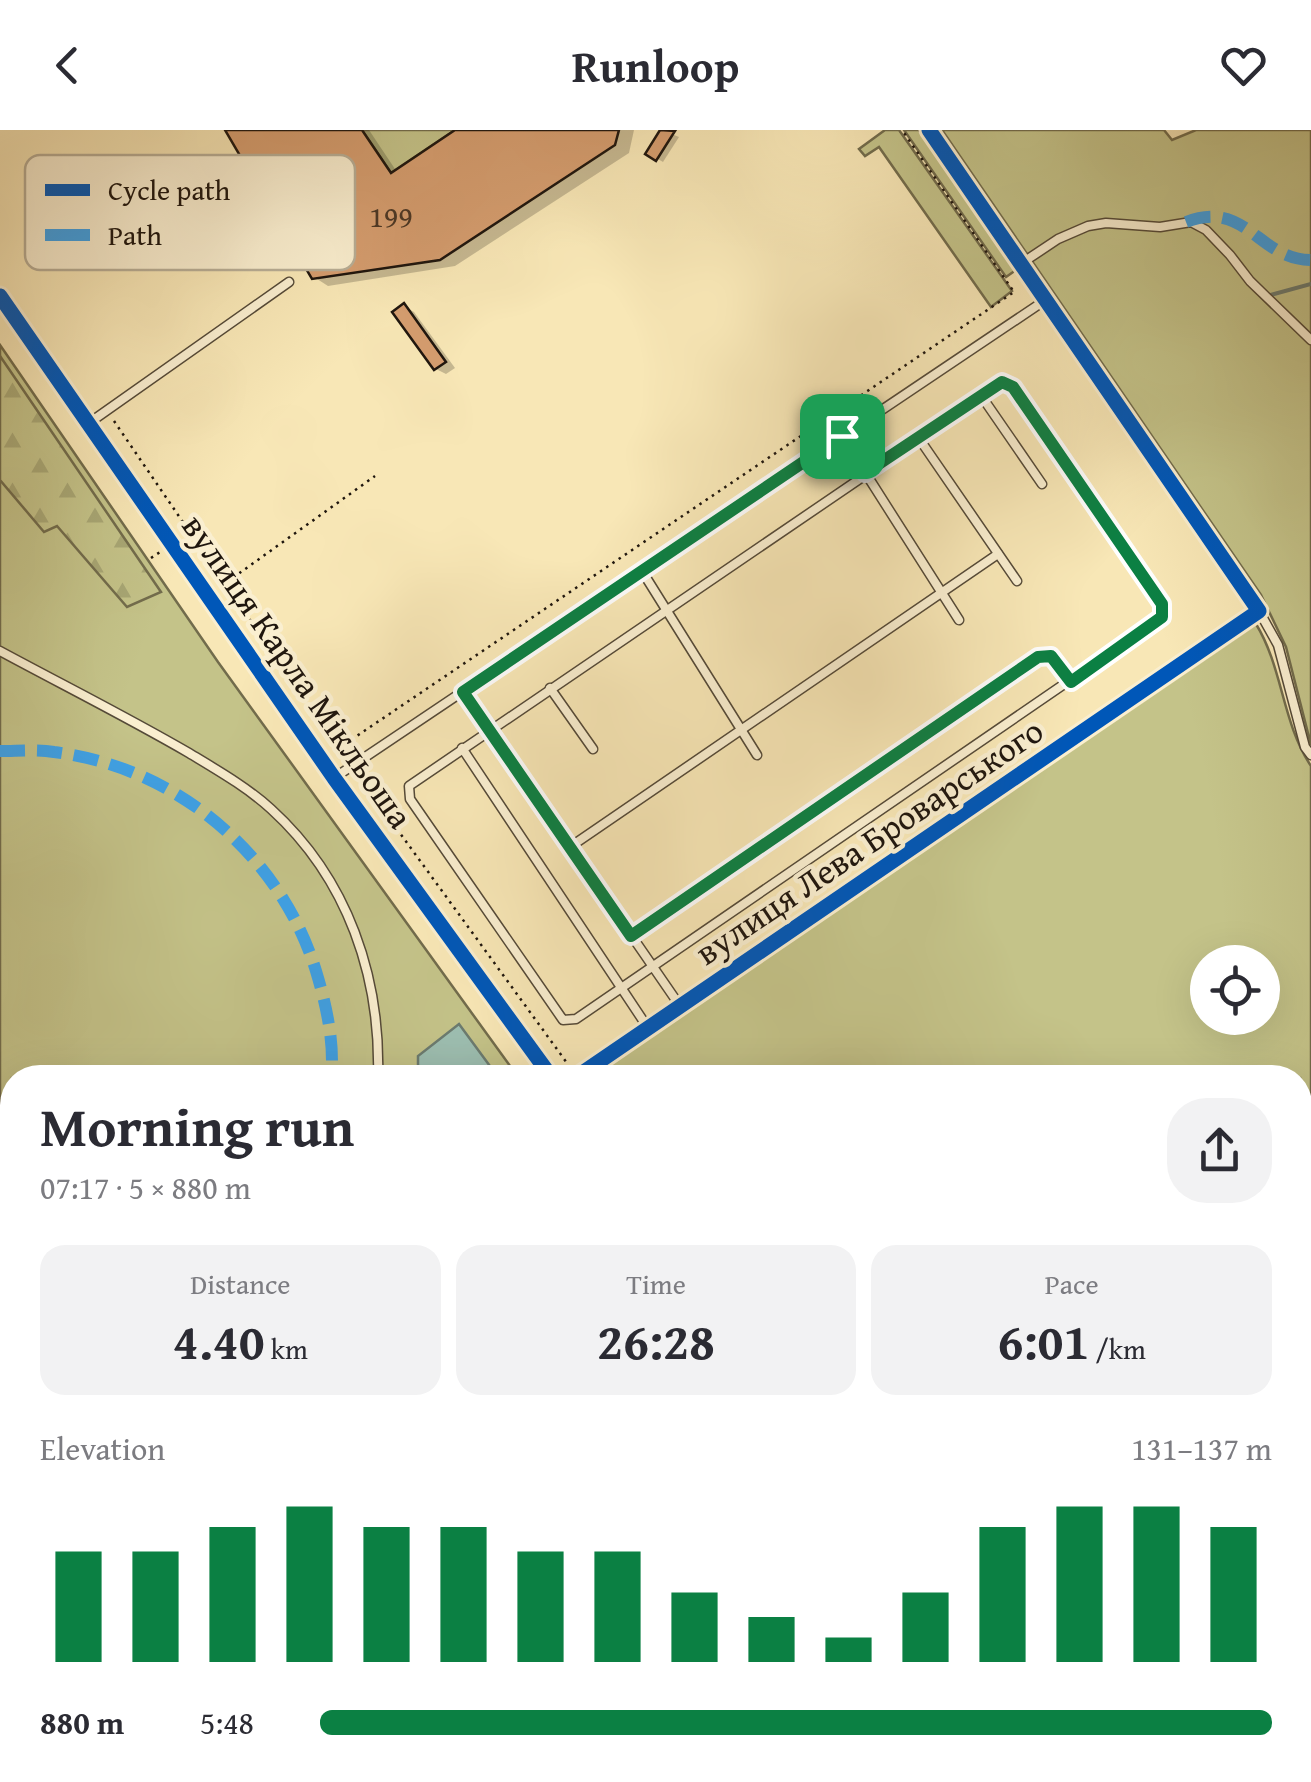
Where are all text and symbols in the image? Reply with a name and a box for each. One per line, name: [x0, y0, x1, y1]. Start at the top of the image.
text: Runloop: [572, 33, 739, 98]
icon: back: [40, 38, 95, 93]
icon: heart: [1216, 38, 1271, 93]
legend: [25, 155, 355, 270]
text: Cycle path: [108, 169, 231, 210]
house number: 199: [369, 194, 413, 238]
text: Path: [108, 214, 162, 255]
pin: [800, 394, 885, 479]
icon: arrive: [815, 409, 870, 464]
street label: вулиця Карла Мікльоша: [170, 503, 426, 839]
street label: вулиця Лева Броварського: [685, 705, 1053, 977]
map controls: [1190, 945, 1280, 1035]
button: locate: [1190, 945, 1280, 1035]
text: Morning run: [40, 1086, 354, 1166]
button: share: [1167, 1098, 1272, 1203]
text: 07:17 · 5 × 880 m: [40, 1164, 251, 1211]
text: Distance: [190, 1263, 291, 1304]
text: Time: [626, 1263, 686, 1304]
text: Pace: [1045, 1263, 1099, 1304]
text: 4.40: [173, 1304, 265, 1377]
text: 26:28: [597, 1304, 715, 1377]
text: 6:01: [997, 1304, 1089, 1377]
text: km: [265, 1328, 308, 1369]
text: /km: [1089, 1328, 1146, 1369]
text: Elevation: [40, 1425, 165, 1472]
text: 131–137 m: [1131, 1425, 1272, 1472]
text: 880 m: [40, 1699, 124, 1746]
text: 5:48: [200, 1699, 254, 1746]

